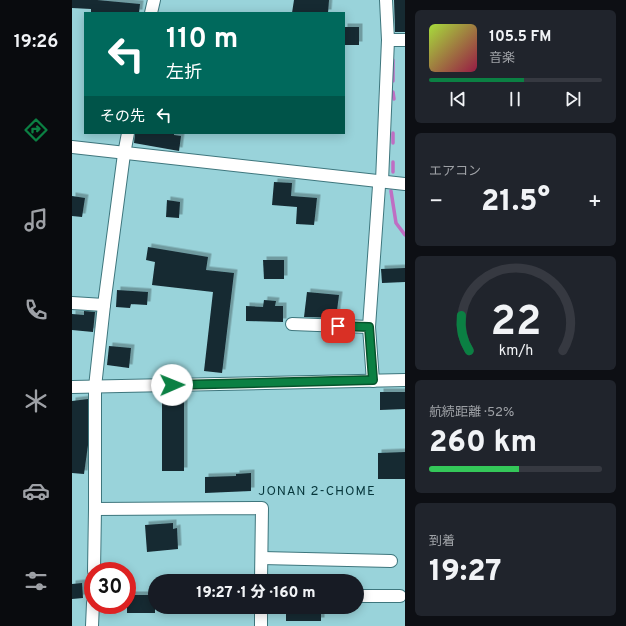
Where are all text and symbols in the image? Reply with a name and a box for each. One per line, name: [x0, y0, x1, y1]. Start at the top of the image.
text: 110 m: [166, 22, 238, 58]
icon: left: [100, 28, 152, 80]
text: 105.5 FM: [489, 28, 551, 47]
text: 19:26: [14, 31, 58, 54]
text: 音楽: [489, 51, 515, 67]
text: 左折: [166, 62, 202, 85]
icon: previous: [447, 88, 469, 110]
icon: pause: [504, 88, 526, 110]
icon: next: [562, 88, 584, 110]
icon: left: [153, 104, 175, 126]
text: その先: [100, 108, 145, 127]
icon: directions: [22, 116, 50, 144]
text: エアコン: [429, 164, 481, 180]
text: 21.5°: [481, 184, 550, 221]
text: −: [429, 189, 443, 216]
text: +: [588, 189, 602, 216]
icon: music: [22, 206, 50, 234]
icon: phone: [22, 296, 50, 324]
text: 22: [490, 297, 541, 350]
pin: [321, 309, 355, 343]
icon: arrive: [327, 315, 349, 337]
text: km/h: [498, 342, 533, 360]
position arrow: [151, 364, 193, 406]
icon: climate: [22, 387, 50, 415]
text: 航続距離 · 52%: [429, 405, 514, 421]
text: 260 km: [429, 425, 537, 462]
icon: car: [22, 477, 50, 505]
district label: JONAN 2-CHOME: [258, 484, 376, 500]
text: 到着: [429, 534, 455, 550]
text: 19:27: [429, 554, 502, 591]
speed limit sign: 30: [84, 562, 136, 614]
icon: filters: [22, 567, 50, 595]
text: 19:27 · 1 分 · 160 m: [196, 584, 316, 603]

